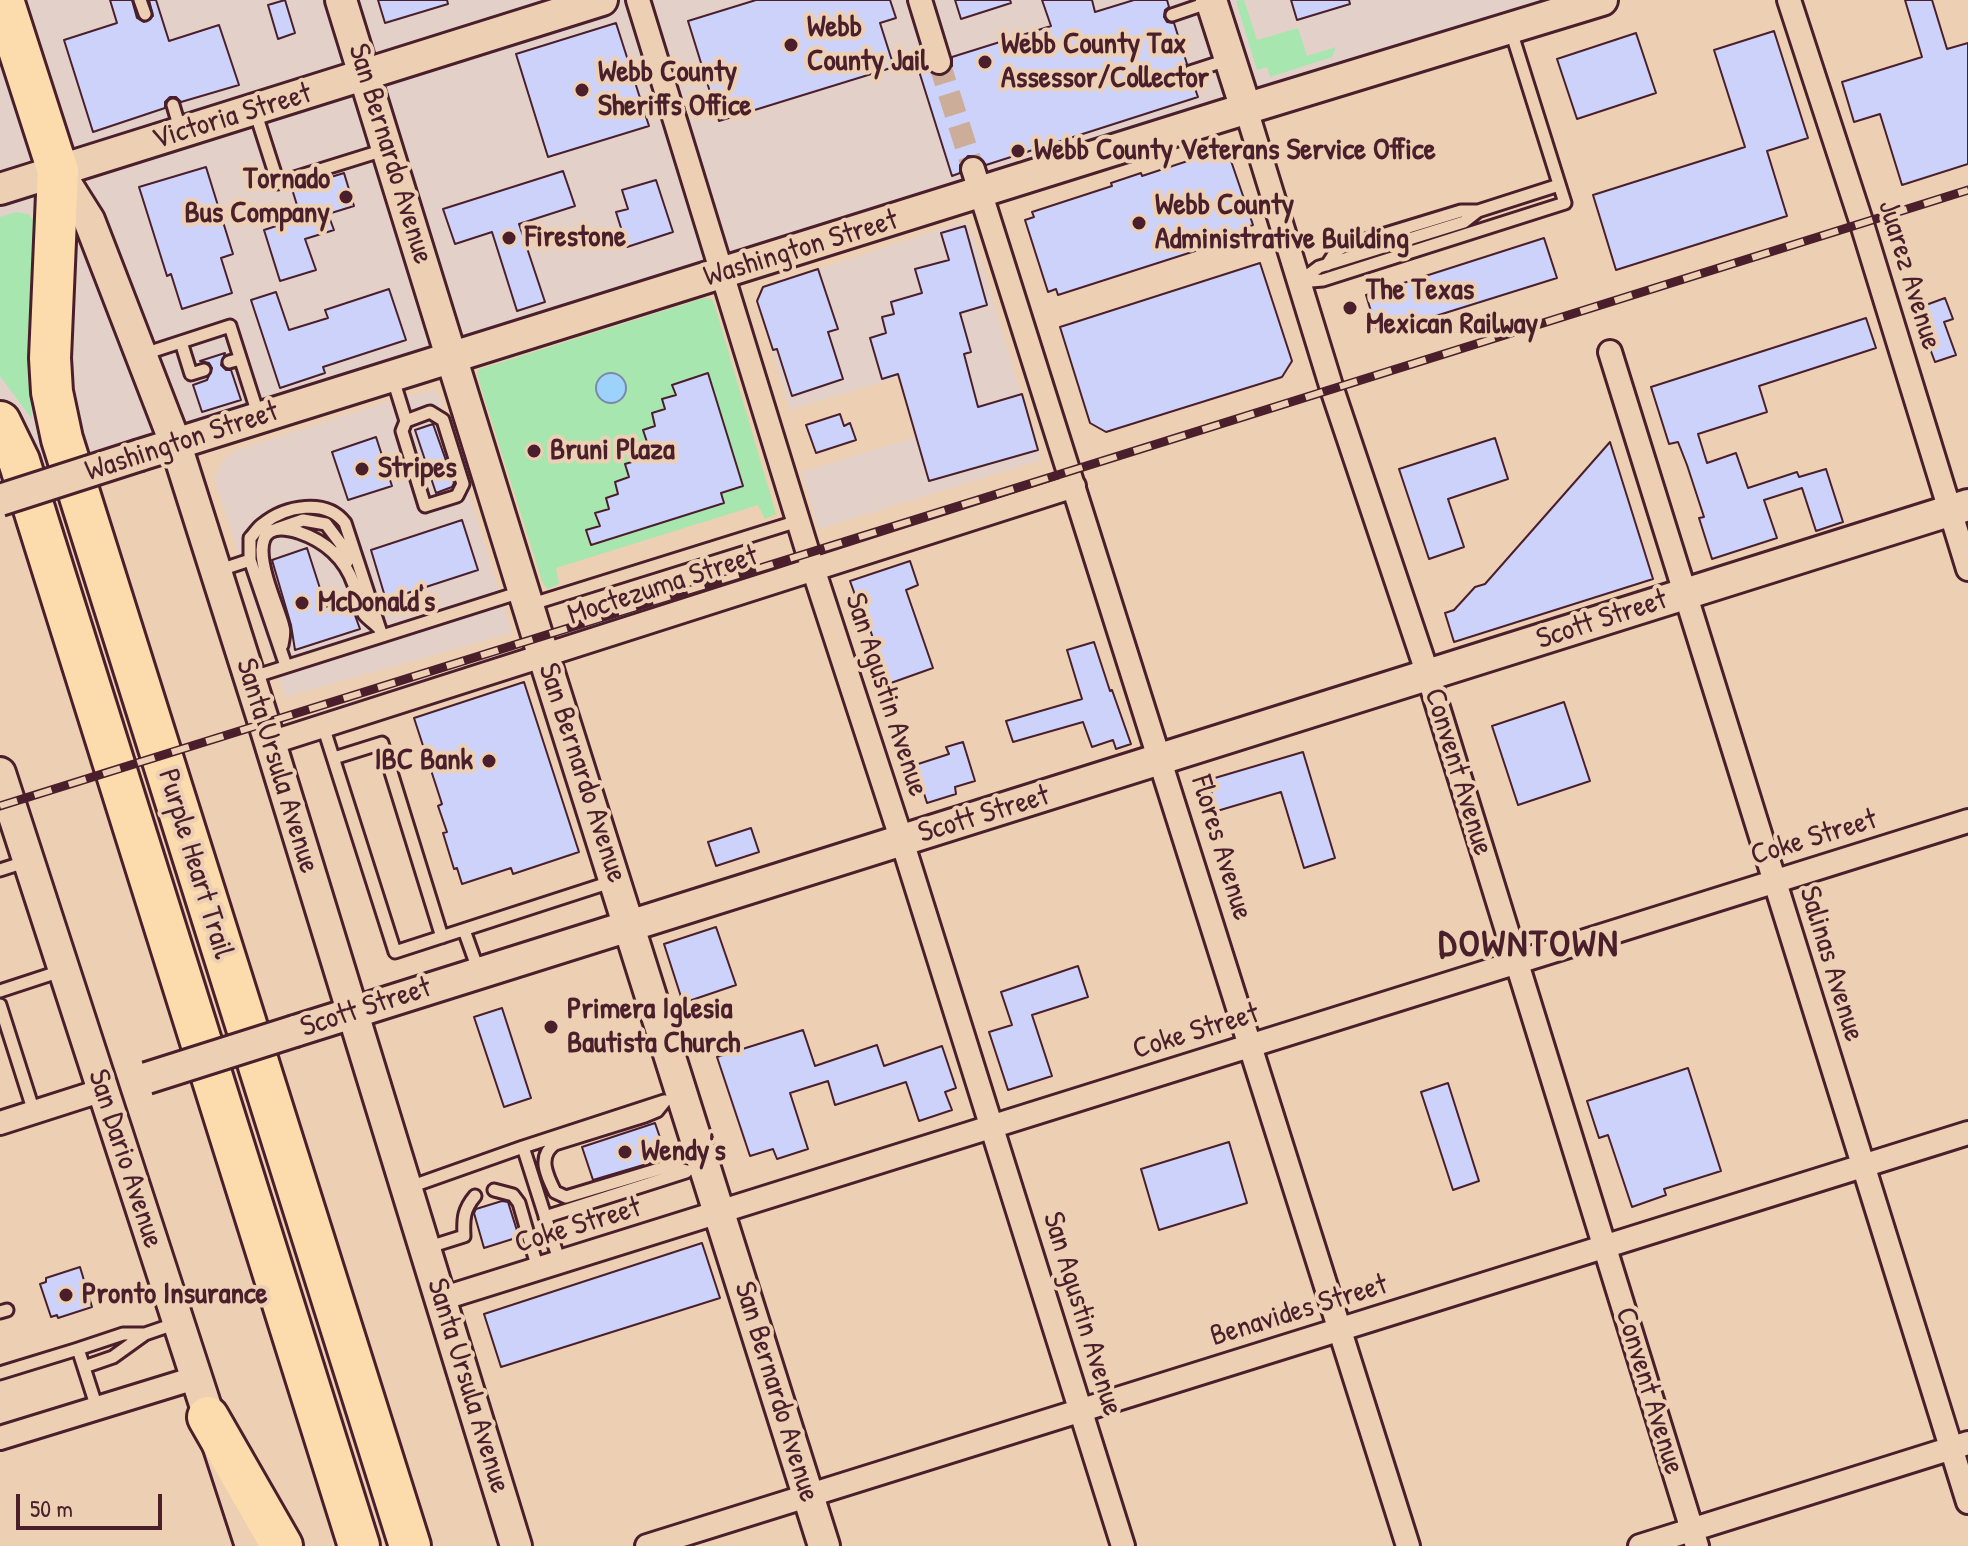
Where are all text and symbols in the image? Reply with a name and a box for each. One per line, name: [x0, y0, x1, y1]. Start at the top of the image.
place label: Webb County Jail: [807, 10, 929, 80]
place label: Webb County Tax Assessor/Collector: [1001, 27, 1209, 98]
marker: Webb County Jail: [782, 36, 800, 54]
street label: San Bernardo Avenue: [339, 40, 441, 268]
marker: Webb County Tax Assessor/Collector: [976, 53, 994, 71]
place label: Webb County Sheriffs Office: [598, 55, 752, 126]
street label: Victoria Street: [148, 76, 316, 158]
marker: Webb County Sheriffs Office: [573, 81, 591, 99]
place label: Webb County Veterans Service Office: [1034, 133, 1436, 169]
marker: Webb County Veterans Service Office: [1009, 142, 1027, 160]
place label: Tornado Bus Company: [185, 162, 330, 232]
marker: Tornado Bus Company: [337, 188, 355, 206]
place label: Webb County Administrative Building: [1155, 188, 1409, 258]
street label: Juarez Avenue: [1869, 196, 1949, 354]
street label: Washington Street: [700, 202, 902, 296]
marker: Webb County Administrative Building: [1130, 214, 1148, 232]
place label: Firestone: [525, 220, 626, 256]
marker: Firestone: [500, 229, 518, 247]
place label: The Texas Mexican Railway: [1366, 273, 1538, 344]
marker: The Texas Mexican Railway: [1341, 299, 1359, 317]
street label: Washington Street: [81, 394, 283, 490]
place label: Bruni Plaza: [550, 433, 675, 469]
marker: Bruni Plaza: [525, 442, 543, 460]
place label: Stripes: [378, 451, 457, 487]
marker: Stripes: [353, 460, 371, 478]
street label: Moctezuma Street: [563, 538, 763, 634]
street label: Scott Street: [1532, 582, 1672, 658]
place label: McDonald's: [318, 585, 435, 621]
street label: San Agustin Avenue: [836, 589, 936, 801]
marker: McDonald's: [293, 594, 311, 612]
street label: Santa Ursula Avenue: [227, 654, 327, 878]
street label: San Bernardo Avenue: [530, 659, 634, 887]
street label: Convent Avenue: [1416, 684, 1500, 860]
place label: IBC Bank: [374, 743, 473, 779]
marker: IBC Bank: [480, 752, 498, 770]
street label: Purple Heart Trail: [149, 765, 241, 963]
street label: Flores Avenue: [1182, 771, 1260, 925]
street label: Scott Street: [914, 778, 1054, 852]
street label: Coke Street: [1747, 802, 1881, 874]
street label: Salinas Avenue: [1790, 882, 1872, 1046]
district label: DOWNTOWN: [1438, 923, 1620, 969]
street label: Scott Street: [296, 970, 436, 1046]
place label: Primera Iglesia Bautista Church: [567, 992, 740, 1062]
street label: Coke Street: [1129, 996, 1263, 1068]
marker: Primera Iglesia Bautista Church: [542, 1018, 560, 1036]
street label: San Dario Avenue: [79, 1065, 171, 1253]
place label: Wendy's: [641, 1134, 726, 1170]
marker: Wendy's: [616, 1143, 634, 1161]
street label: Coke Street: [511, 1190, 645, 1262]
street label: San Agustin Avenue: [1034, 1208, 1130, 1420]
street label: Benavides Street: [1206, 1267, 1392, 1355]
street label: Santa Ursula Avenue: [418, 1274, 518, 1498]
place label: Pronto Insurance: [82, 1277, 268, 1313]
street label: San Bernardo Avenue: [725, 1278, 827, 1506]
marker: Pronto Insurance: [57, 1286, 75, 1304]
street label: Convent Avenue: [1607, 1303, 1691, 1479]
scale bar: [20, 1478, 166, 1528]
text: 50 m: [30, 1492, 73, 1524]

